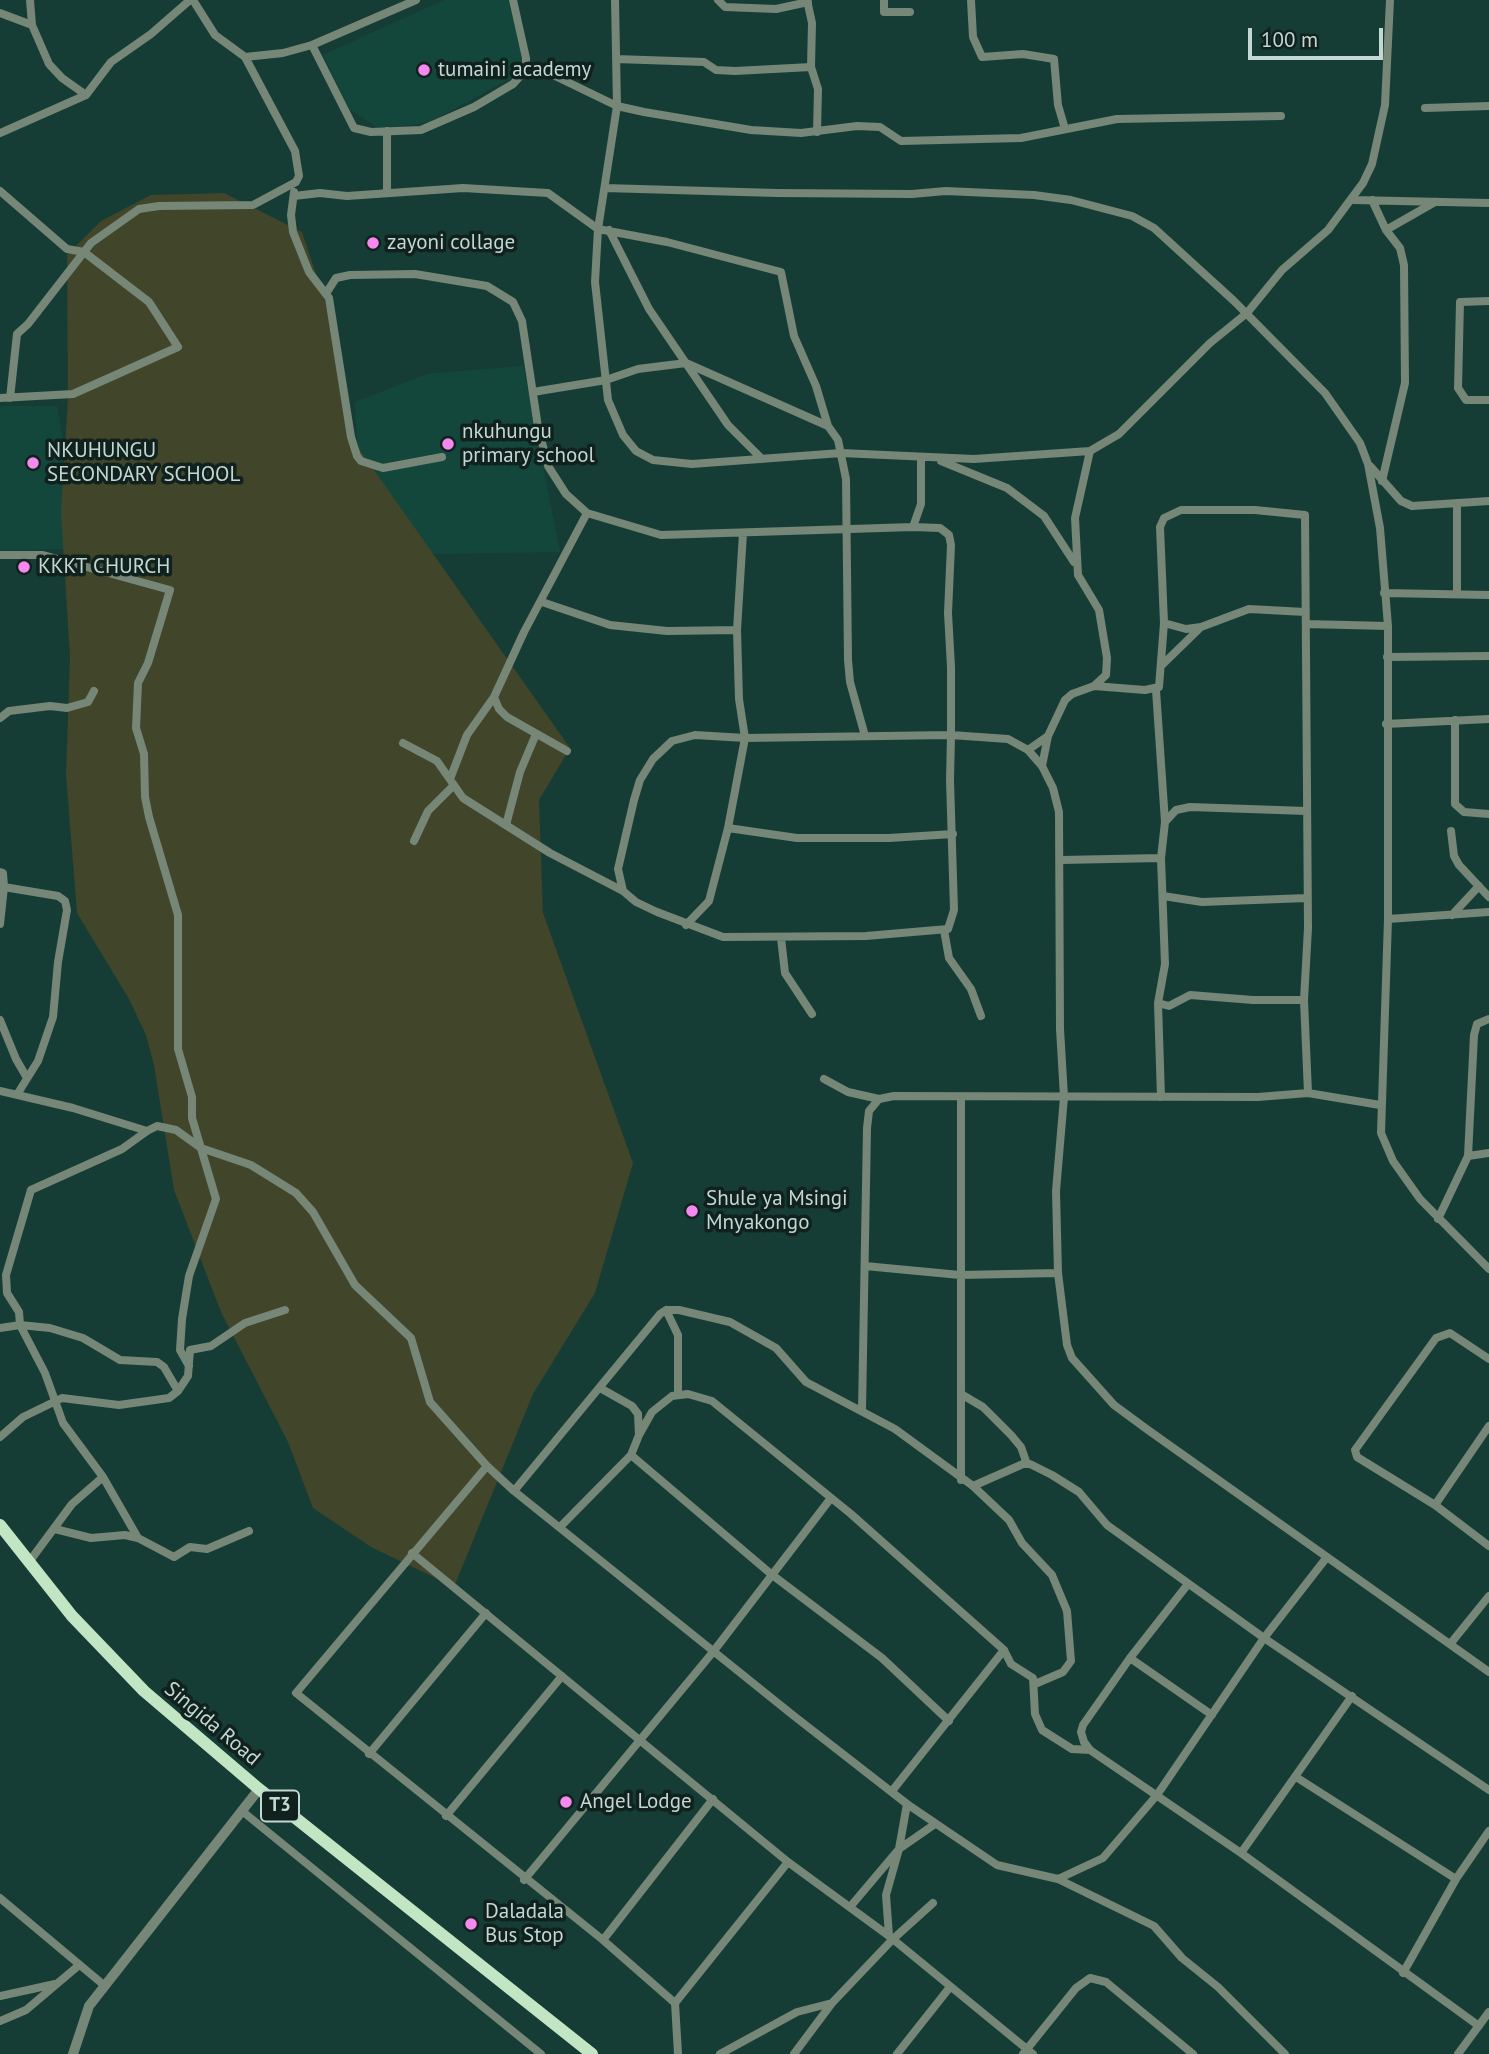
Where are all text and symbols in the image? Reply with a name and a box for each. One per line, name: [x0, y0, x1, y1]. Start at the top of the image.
scale bar: [1251, 14, 1386, 58]
text: 100 m: [1261, 26, 1318, 53]
place label: tumaini academy: [438, 57, 591, 83]
marker: tumaini academy: [416, 62, 432, 78]
place label: zayoni collage: [387, 230, 515, 256]
marker: zayoni collage: [365, 235, 381, 251]
place label: nkuhungu primary school: [462, 419, 595, 469]
marker: nkuhungu primary school: [440, 436, 456, 452]
place label: NKUHUNGU SECONDARY SCHOOL: [47, 438, 240, 488]
marker: NKUHUNGU SECONDARY SCHOOL: [25, 455, 41, 471]
place label: KKKT CHURCH: [38, 554, 170, 580]
marker: KKKT CHURCH: [16, 559, 32, 575]
place label: Shule ya Msingi Mnyakongo: [706, 1186, 848, 1236]
marker: Shule ya Msingi Mnyakongo: [684, 1203, 700, 1219]
street label: Singida Road: [159, 1677, 265, 1771]
place label: Angel Lodge: [580, 1789, 692, 1815]
road number: T3: [261, 1790, 299, 1822]
marker: Angel Lodge: [558, 1794, 574, 1810]
place label: Daladala Bus Stop: [485, 1899, 564, 1949]
marker: Daladala Bus Stop: [463, 1916, 479, 1932]

